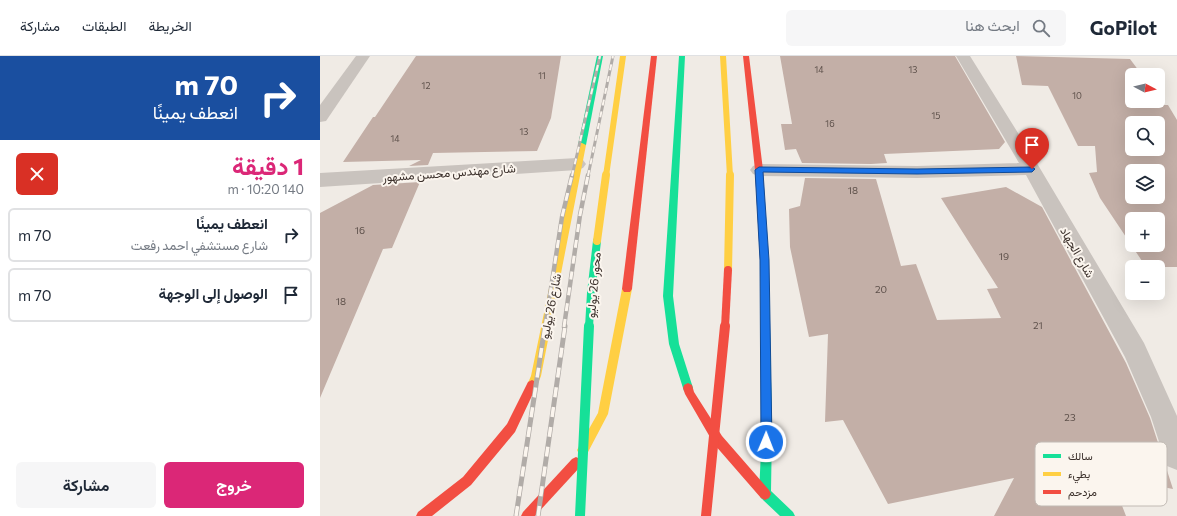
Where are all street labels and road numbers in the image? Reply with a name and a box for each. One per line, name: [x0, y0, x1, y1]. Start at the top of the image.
street label: شارع مهندس محسن مشهور: [381, 160, 516, 187]
street label: شارع الجهاد: [1055, 224, 1098, 281]
street label: محور 26 يوليو: [583, 251, 605, 319]
street label: شارع 26 يوليو: [537, 272, 566, 340]

